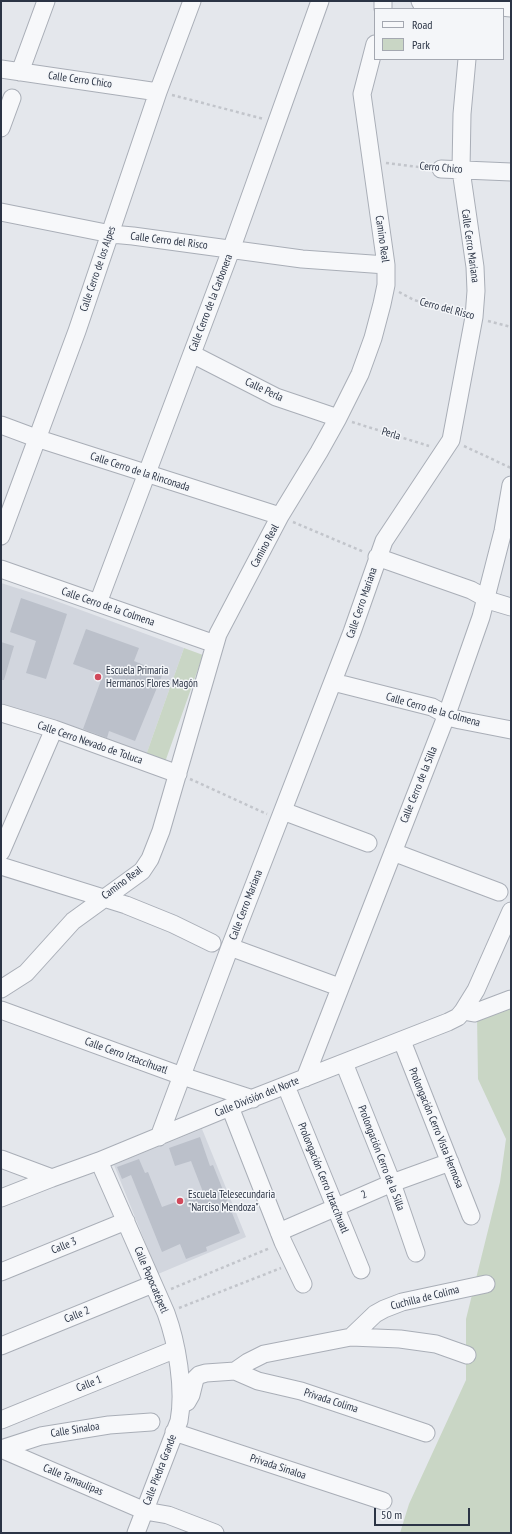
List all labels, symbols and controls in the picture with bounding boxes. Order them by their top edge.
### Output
legend [374,8,504,60]
text: Road [412,17,432,32]
text: Park [412,37,430,52]
street label: Calle Cerro Chico [47,69,113,91]
street label: Cerro Chico [419,160,463,176]
street label: Calle Cerro Mariana [458,208,482,284]
street label: Camino Real [372,215,392,263]
street label: Calle Cerro de los Alpes [77,225,119,313]
street label: Calle Cerro del Risco [130,230,208,252]
street label: Calle Cerro de la Carbonera [186,252,236,354]
street label: Cerro del Risco [418,295,476,323]
street label: Calle Perla [243,375,285,405]
street label: Perla [380,425,402,443]
street label: Calle Cerro de la Rinconada [89,450,191,494]
street label: Camino Real [248,522,282,570]
street label: Calle Cerro Mariana [344,566,380,640]
street label: Calle Cerro de la Colmena [60,585,156,629]
place label: Escuela Primaria Hermanos Flores Magón [106,664,198,690]
marker: Escuela Primaria Hermanos Flores Magón [93,672,103,682]
street label: Calle Cerro de la Colmena [384,690,482,730]
street label: Calle Cerro Nevado de Toluca [36,719,144,767]
street label: Calle Cerro de la Silla [398,745,440,825]
street label: Camino Real [99,864,145,902]
street label: Calle Cerro Mariana [227,868,265,942]
street label: Calle Cerro Iztaccíhuatl [83,1035,169,1077]
street label: Prolongación Cerro Vista Hermosa [406,1066,466,1190]
street label: Calle División del Norte [213,1074,301,1120]
street label: Prolongación Cerro de la Silla [355,1103,407,1213]
street label: Prolongación Cerro Iztaccíhuatl [295,1121,351,1235]
place label: Escuela Telesecundaria "Narciso Mendoza" [188,1188,275,1214]
street label: 2 [359,1188,369,1202]
marker: Escuela Telesecundaria "Narciso Mendoza" [175,1196,185,1206]
street label: Calle 3 [49,1235,79,1257]
street label: Calle Popocatépetl [131,1245,171,1315]
street label: Cuchilla de Colima [389,1283,461,1313]
street label: Calle 2 [62,1304,92,1326]
street label: Calle 1 [74,1373,104,1395]
street label: Privada Colima [302,1386,360,1416]
street label: Calle Sinaloa [50,1420,100,1440]
street label: Calle Piedra Grande [140,1433,180,1507]
street label: Privada Sinaloa [248,1452,308,1482]
street label: Calle Tamaulipas [41,1461,105,1499]
scale bar [376,1500,472,1526]
text: 50 m [381,1507,402,1522]

